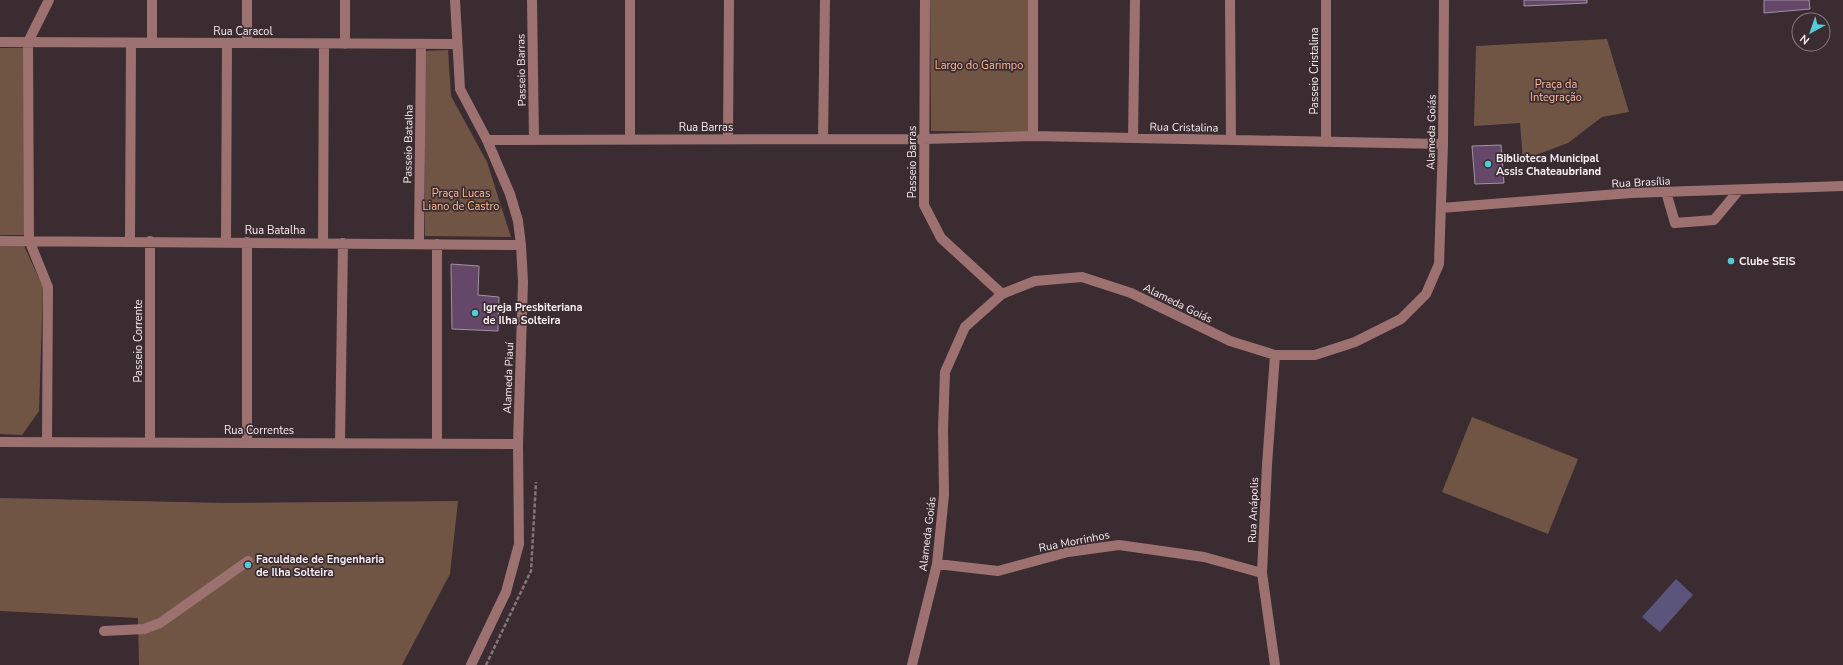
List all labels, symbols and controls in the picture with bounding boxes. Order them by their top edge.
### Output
north arrow [1791,12,1831,52]
street label: Rua Caracol [213,24,273,39]
street label: Passeio Cristalina [1307,27,1322,115]
text: N [1797,31,1813,48]
street label: Passeio Barras [513,34,530,106]
park label: Largo do Garimpo [935,58,1023,73]
park label: Praça da Integração [1530,77,1582,105]
street label: Alameda Goiás [1423,94,1440,170]
street label: Passeio Batalha [400,104,417,184]
street label: Rua Cristalina [1149,119,1219,136]
street label: Rua Barras [679,120,733,135]
street label: Passeio Barras [905,126,920,198]
place label: Biblioteca Municipal Assis Chateaubriand [1496,151,1601,179]
marker: Biblioteca Municipal Assis Chateaubriand [1483,159,1493,169]
street label: Rua Brasília [1611,173,1671,192]
park label: Praça Lucas Liano de Castro [423,186,499,214]
street label: Rua Batalha [245,223,305,238]
place label: Clube SEIS [1739,254,1795,269]
marker: Clube SEIS [1726,256,1736,266]
street label: Alameda Goiás [1141,280,1215,327]
street label: Passeio Corrente [131,299,146,383]
place label: Igreja Presbiteriana de Ilha Solteira [483,300,583,328]
marker: Igreja Presbiteriana de Ilha Solteira [470,308,480,318]
street label: Alameda Piauí [500,341,517,414]
street label: Rua Correntes [224,423,294,438]
street label: Rua Anápolis [1245,477,1262,543]
street label: Alameda Goiás [915,496,940,572]
street label: Rua Morrinhos [1037,527,1111,556]
place label: Faculdade de Engenharia de Ilha Solteira [256,552,384,580]
marker: Faculdade de Engenharia de Ilha Solteira [243,560,253,570]

